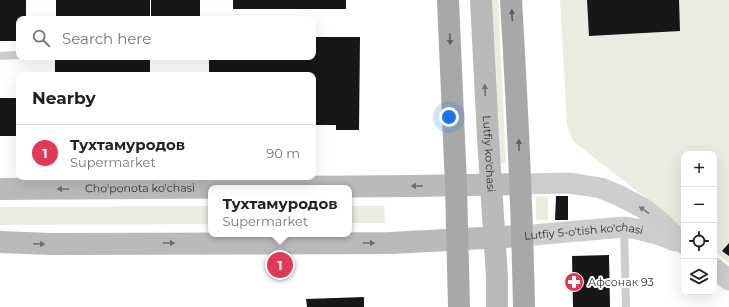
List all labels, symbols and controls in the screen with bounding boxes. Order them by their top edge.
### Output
one-way arrow [509,8,515,21]
search box [16,16,316,60]
icon: search [30,27,52,49]
text: Search here [62,29,151,48]
one-way arrow [446,33,453,45]
one-way arrow [482,84,489,96]
text: Nearby [32,88,96,108]
your location [439,107,459,127]
street label: Lutfiy ko'chasi [480,115,499,193]
text: Тухтамуродов [70,135,185,154]
one-way arrow [516,138,522,151]
text: 1 [42,145,48,161]
text: 90 m [266,145,300,161]
map controls [681,151,717,295]
button: + [681,151,717,187]
text: Supermarket [70,154,156,170]
street label: Cho'ponota ko'chasi [85,181,195,195]
one-way arrow [410,183,423,189]
popup [208,185,352,237]
one-way arrow [56,186,69,192]
button: − [681,187,717,223]
text: Тухтамуродов [222,194,338,213]
one-way arrow [638,206,649,214]
text: Supermarket [222,213,308,229]
street label: Lutfiy 5-o'tish ko'chasi [523,220,645,243]
button: locate [681,223,717,259]
one-way arrow [33,240,45,247]
one-way arrow [163,240,175,247]
one-way arrow [363,240,376,246]
pin: 1 [267,250,293,280]
button: layers [681,259,717,295]
pharmacy icon: Афсонак 93 [563,271,585,293]
place label: Афсонак 93 [588,275,654,289]

